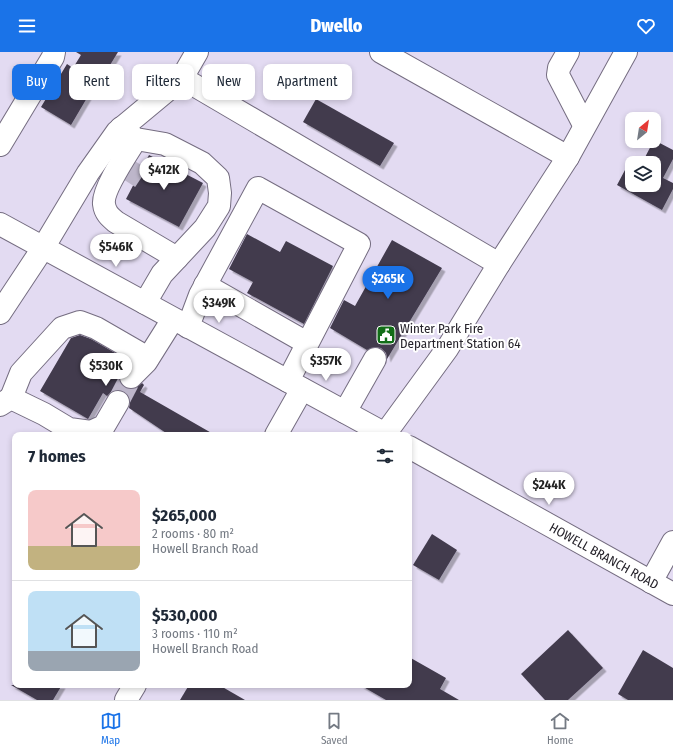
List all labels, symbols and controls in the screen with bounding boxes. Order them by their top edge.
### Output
icon: menu [16,15,38,37]
text: Dwello [310,15,363,37]
icon: heart [635,15,657,37]
chip: Buy [12,64,61,100]
chip: Rent [69,64,124,100]
chip: Filters [132,64,194,100]
chip: New [202,64,255,100]
chip: Apartment [263,64,352,100]
north arrow [625,112,661,148]
map controls [625,112,661,192]
button: layers [625,156,661,192]
pin: $412K [136,157,192,191]
text: $412K [148,162,180,177]
pin: $546K [88,234,144,268]
text: $546K [99,239,133,254]
pin: $265K [360,266,416,300]
text: $265K [371,271,405,286]
pin: $349K [191,290,247,324]
text: $349K [202,295,236,310]
place label: Winter Park Fire Department Station 64 [400,321,521,351]
public building icon: Winter Park Fire Department Station 64 [375,324,397,346]
pin: $357K [298,348,354,382]
pin: $530K [78,353,134,387]
text: $357K [310,353,342,368]
text: $530K [89,358,123,373]
icon: filters [374,445,396,467]
text: 7 homes [28,446,86,467]
pin: $244K [521,472,577,506]
text: $244K [532,477,566,492]
text: $265,000 [152,505,217,526]
icon: home [60,506,108,554]
street label: HOWELL BRANCH ROAD [547,520,661,592]
text: 2 rooms · 80 m² [152,526,234,541]
text: Howell Branch Road [152,541,258,556]
text: $530,000 [152,605,217,626]
icon: home [60,607,108,655]
text: 3 rooms · 110 m² [152,626,238,641]
text: Howell Branch Road [152,641,258,656]
tab: Map [100,710,122,747]
tab: Saved [321,710,348,747]
tab: Home [547,710,573,747]

